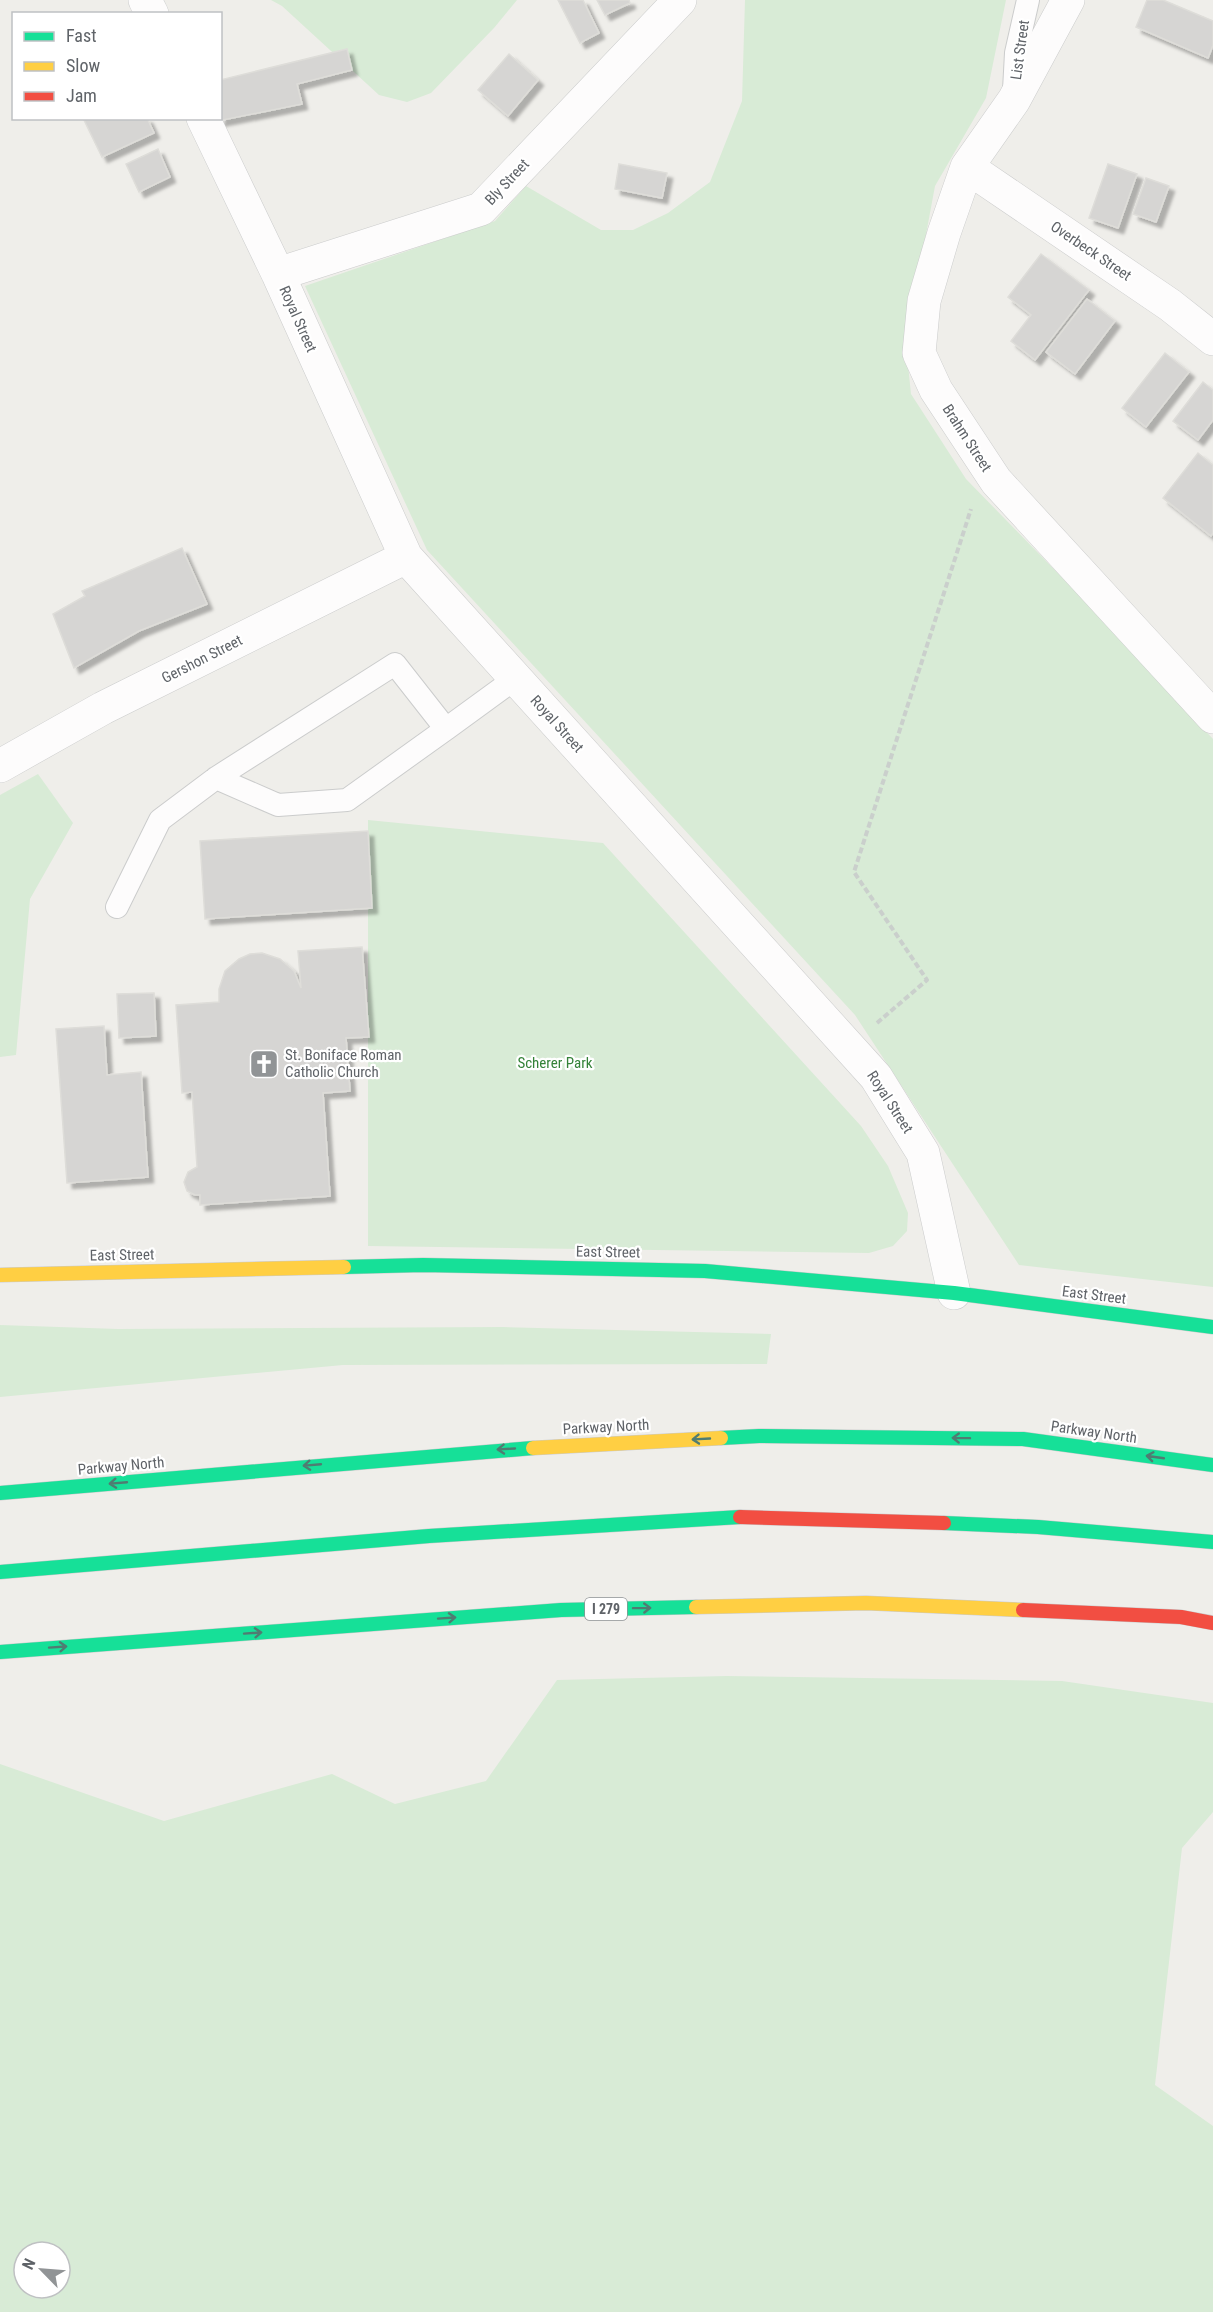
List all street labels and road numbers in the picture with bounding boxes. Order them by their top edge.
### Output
street label: List Street [1007,19,1033,81]
street label: Bly Street [481,155,533,209]
street label: Overbeck Street [1047,217,1135,285]
street label: Royal Street [275,283,321,355]
street label: Brahm Street [939,401,995,475]
street label: Gershon Street [159,631,245,687]
street label: Royal Street [527,692,587,756]
street label: Royal Street [863,1067,917,1137]
street label: East Street [576,1242,640,1262]
street label: East Street [90,1245,154,1265]
street label: East Street [1061,1282,1127,1308]
street label: Parkway North [562,1416,650,1438]
street label: Parkway North [1050,1417,1138,1447]
street label: Parkway North [77,1453,165,1479]
road number: I 279 [585,1598,627,1620]

